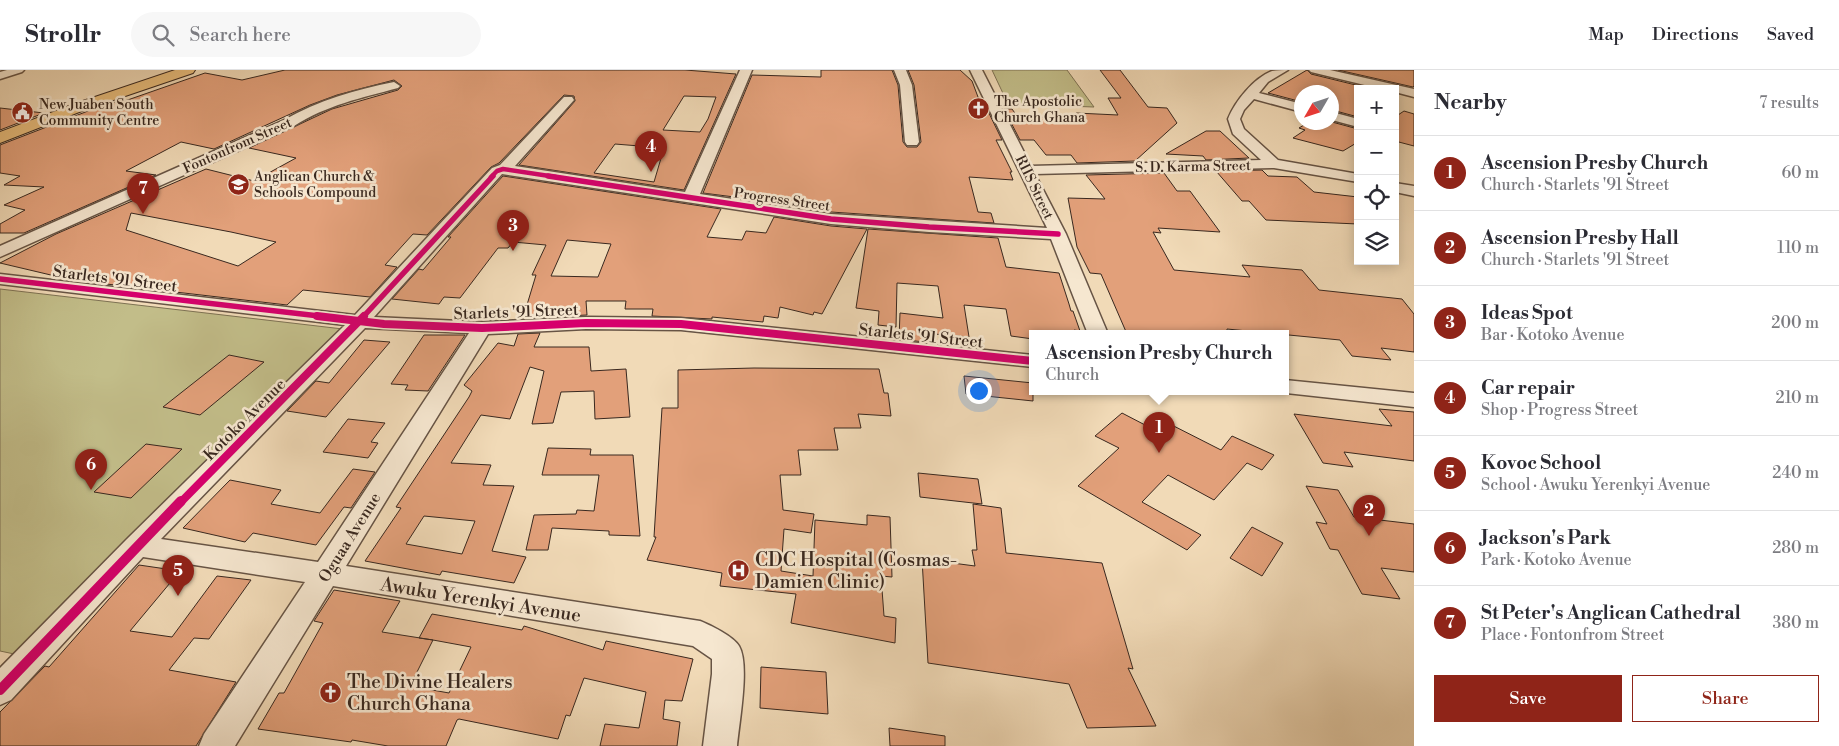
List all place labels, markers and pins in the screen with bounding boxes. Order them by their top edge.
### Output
place label: The Apostolic Church Ghana [994,93,1086,127]
place label: New Juaben South Community Centre [39,96,159,130]
church icon: The Apostolic Church Ghana [966,97,990,121]
public building icon: New Juaben South Community Centre [11,100,35,124]
pin: 4 [635,131,667,172]
place label: Anglican Church & Schools Compound [253,168,376,202]
school or university icon: Anglican Church & Schools Compound [226,172,250,196]
pin: 7 [127,173,159,214]
pin: 3 [497,210,529,251]
pin: 1 [1143,412,1175,453]
pin: 6 [75,449,107,490]
pin: 2 [1353,495,1385,536]
place label: CDC Hospital (Cosmas- Damien Clinic) [755,548,957,594]
pin: 5 [162,555,194,596]
hospital icon: CDC Hospital (Cosmas- Damien Clinic) [727,558,751,582]
place label: The Divine Healers Church Ghana [347,670,513,716]
church icon: The Divine Healers Church Ghana [319,680,343,704]

